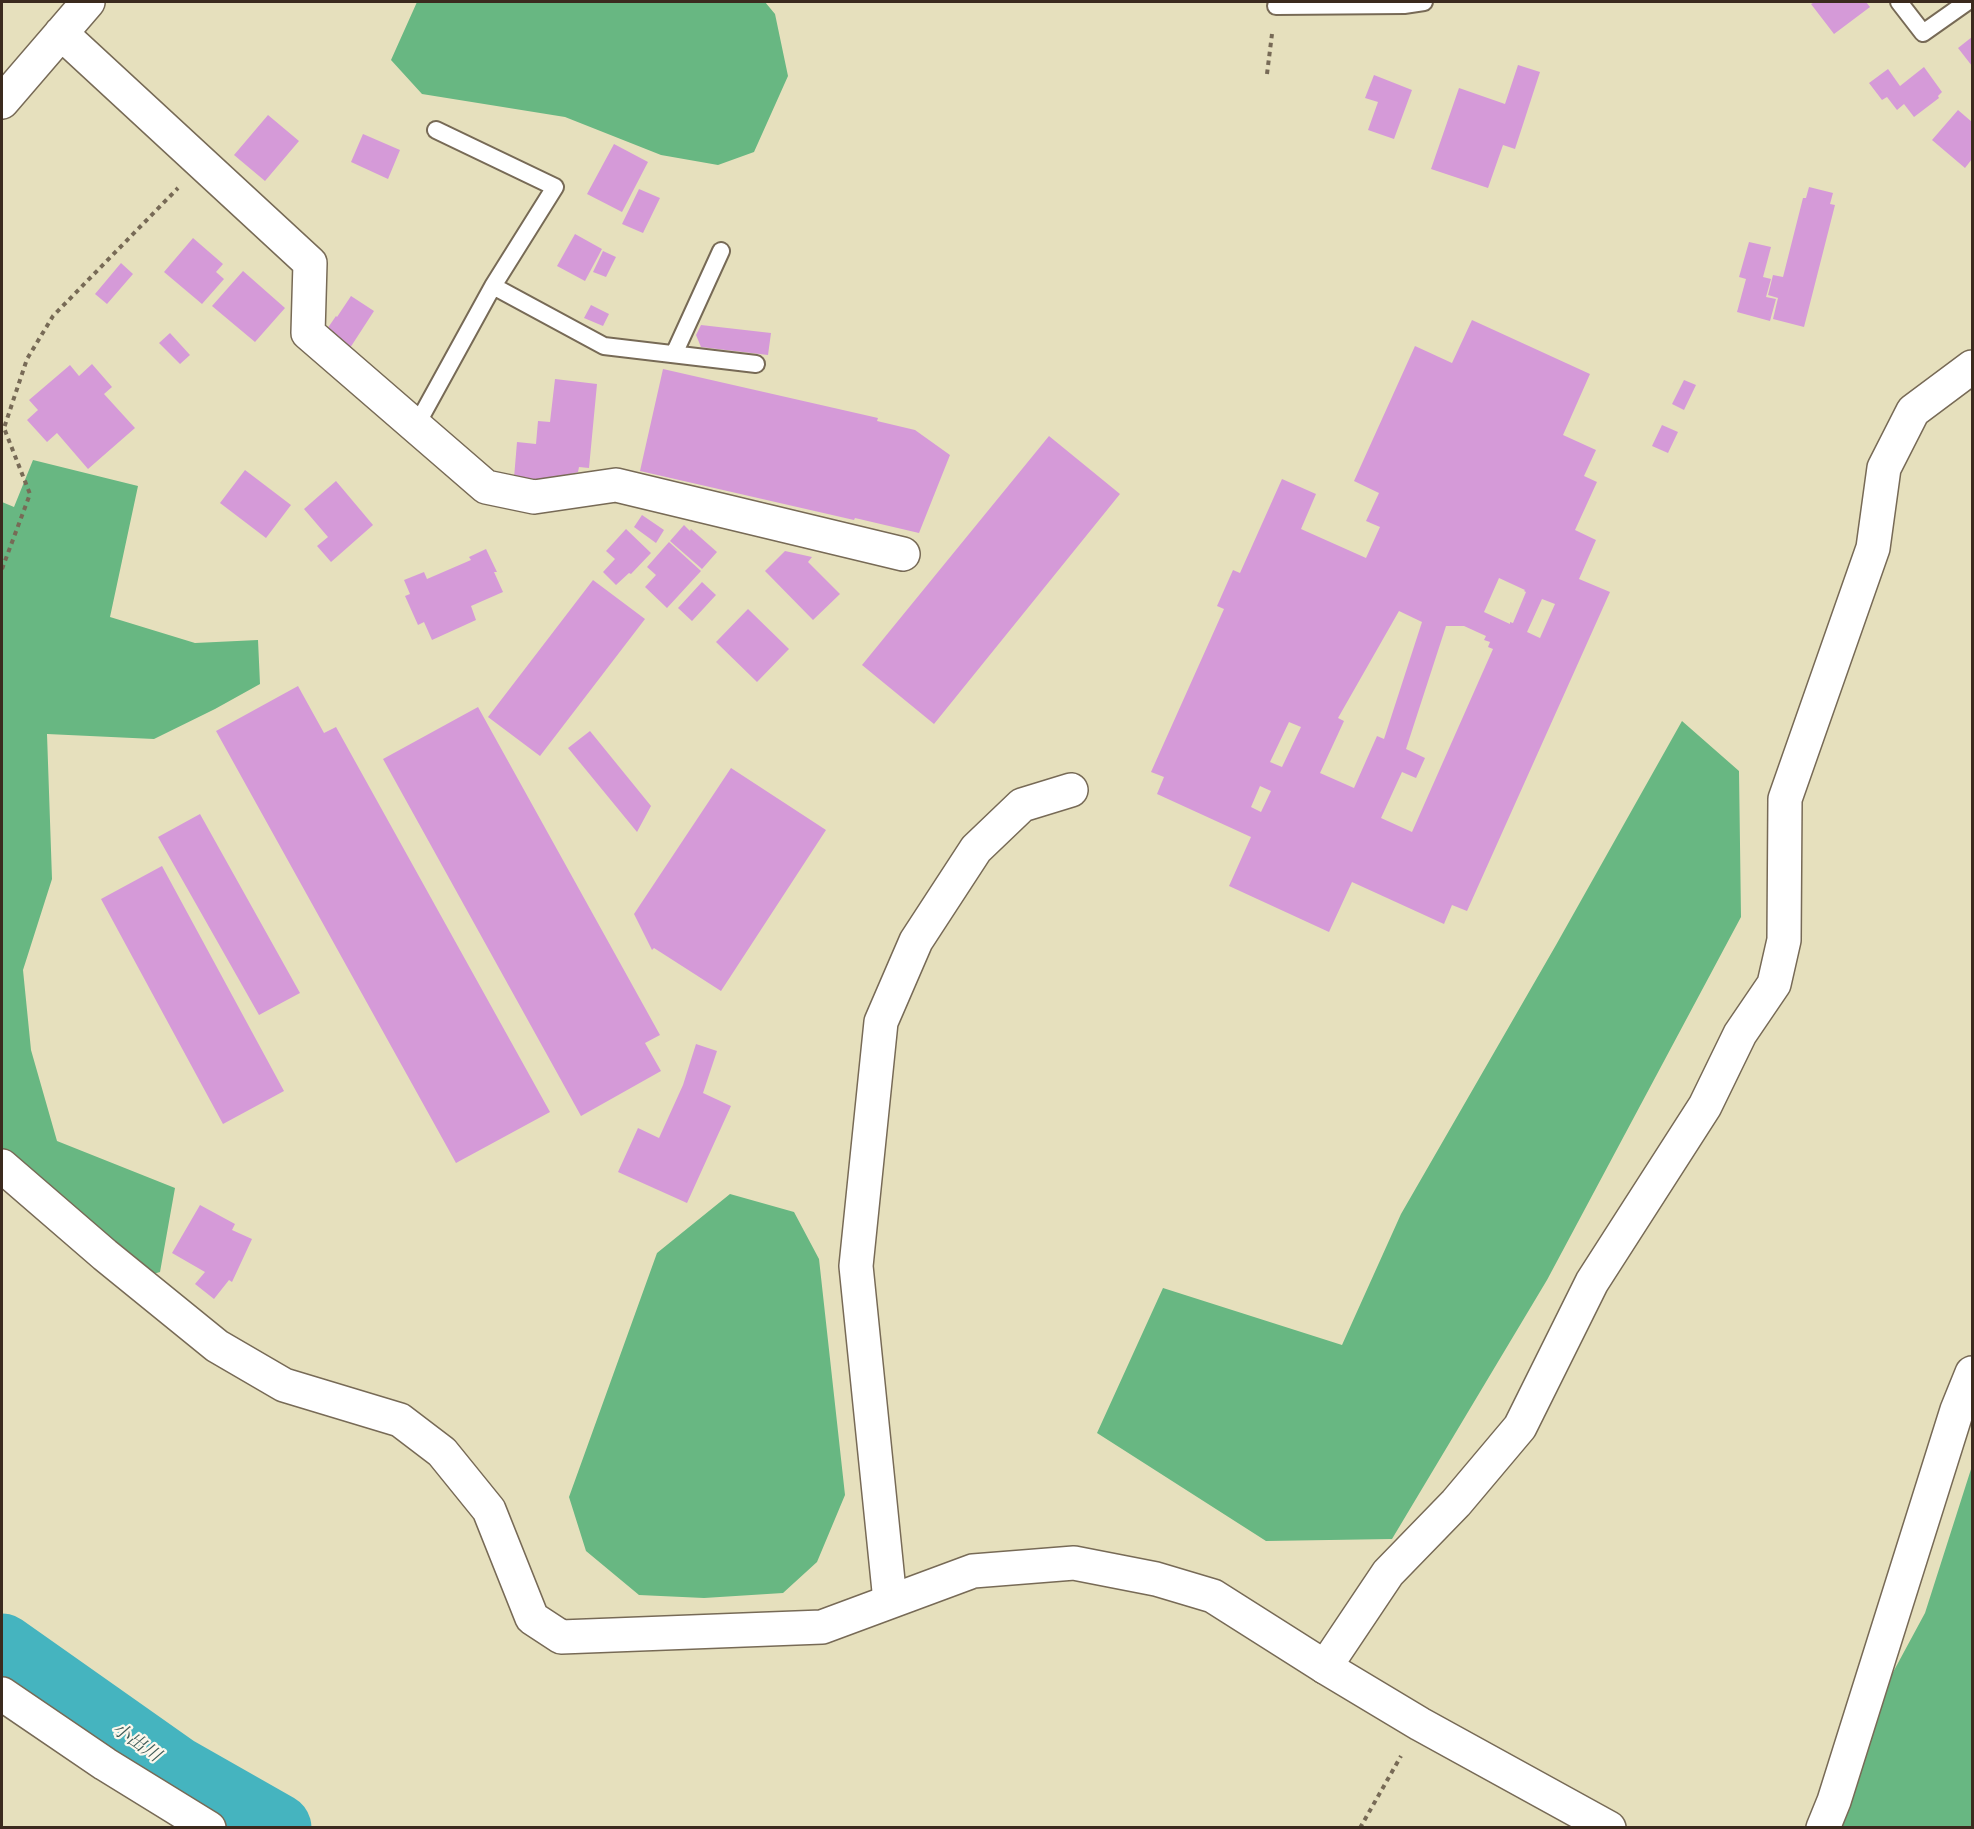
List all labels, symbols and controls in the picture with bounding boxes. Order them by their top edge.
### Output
water label: 小出川 [108,1719,164,1767]

